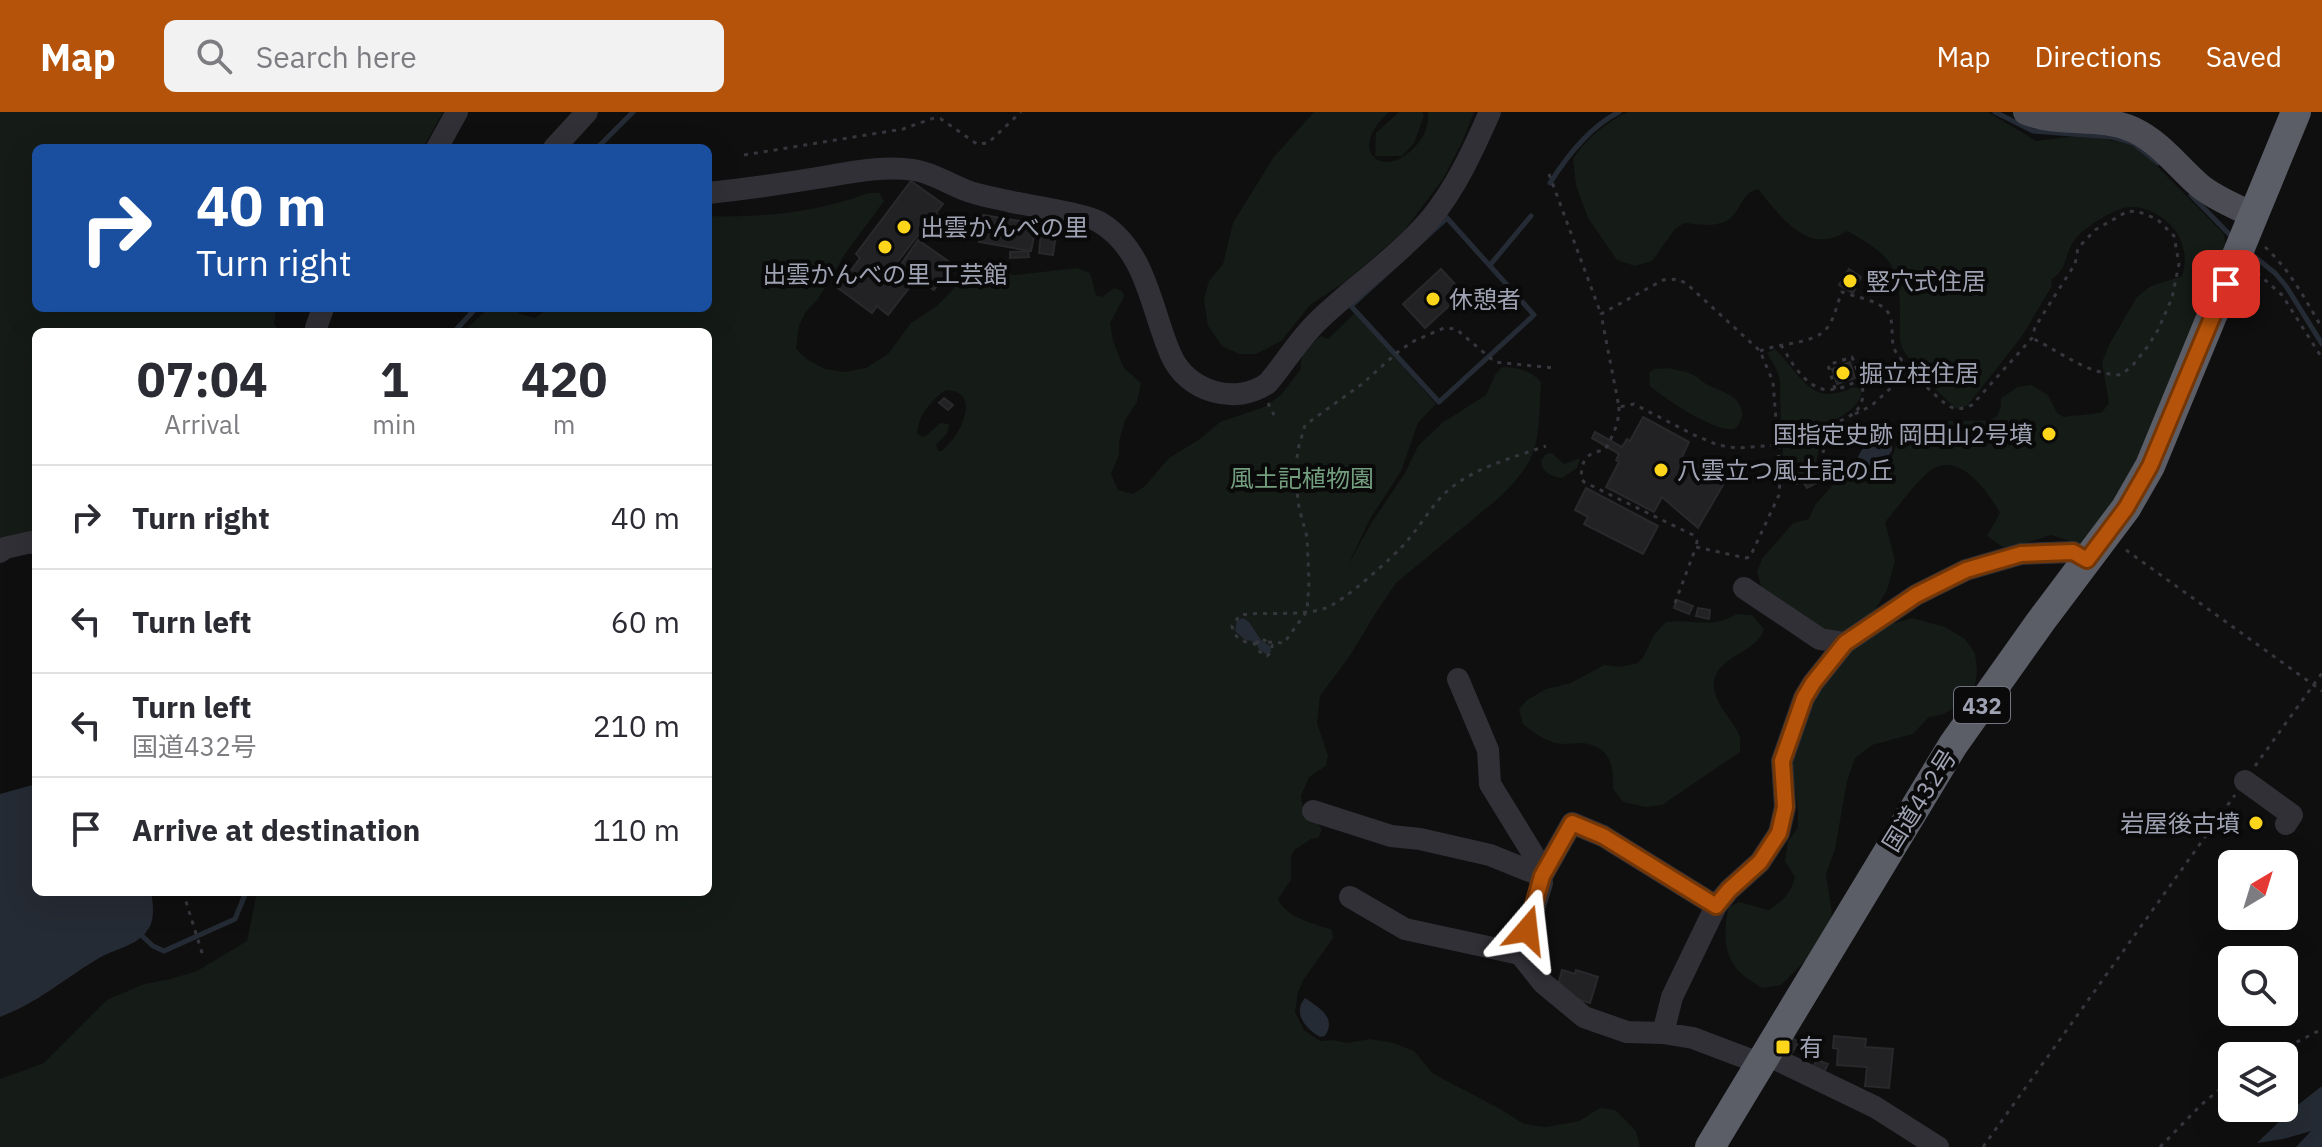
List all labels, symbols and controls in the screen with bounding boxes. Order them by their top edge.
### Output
search box [164,20,724,92]
text: Map [40,32,116,81]
icon: search [192,34,236,78]
text: Search here [256,37,417,76]
text: Map [1936,38,1990,75]
text: Directions [2034,38,2162,75]
text: Saved [2206,38,2282,75]
text: 40 m [196,169,326,241]
icon: right [64,176,168,280]
place label: 出雲かんべの里 [920,211,1088,243]
marker: 出雲かんべの里 [895,218,913,236]
marker: 出雲かんべの里 工芸館 [876,238,894,256]
text: Turn right [196,239,352,286]
pin [2192,250,2260,318]
place label: 出雲かんべの里 工芸館 [762,258,1008,290]
icon: arrive [2204,262,2248,306]
place label: 竪穴式住居 [1866,265,1986,297]
marker: 竪穴式住居 [1841,272,1859,290]
place label: 休憩者 [1449,283,1521,315]
marker: 休憩者 [1424,290,1442,308]
text: 07:04 [137,348,268,410]
text: 1 [380,348,409,410]
text: 420 [521,348,607,410]
place label: 掘立柱住居 [1859,357,1979,389]
marker: 掘立柱住居 [1834,364,1852,382]
text: Arrival [164,407,240,441]
text: min [372,407,416,441]
text: m [553,407,575,441]
place label: 国指定史跡 岡田山2号墳 [1773,418,2033,450]
marker: 国指定史跡 岡田山2号墳 [2040,425,2058,443]
place label: 八雲立つ風土記の丘 [1677,454,1893,486]
marker: 八雲立つ風土記の丘 [1652,461,1670,479]
park label: 風土記植物園 [1230,462,1374,494]
icon: right [64,495,108,539]
text: Turn right [132,498,270,537]
text: 40 m [611,498,680,537]
icon: left [64,599,108,643]
text: Turn left [132,602,251,641]
text: 60 m [611,602,680,641]
text: Turn left [132,687,251,726]
road number: 432 [1954,687,2010,723]
icon: left [64,703,108,747]
text: 210 m [593,706,680,745]
text: 国道432号 [132,729,257,763]
street label: 国道432号 [1875,743,1963,857]
icon: arrive [64,807,108,851]
place label: 岩屋後古墳 [2120,807,2240,839]
text: Arrive at destination [132,810,420,849]
text: 110 m [593,810,680,849]
marker: 岩屋後古墳 [2247,814,2265,832]
north arrow [2218,850,2298,930]
map controls [2218,850,2298,1122]
position arrow [1485,888,1569,972]
button: search [2218,946,2298,1026]
place label: 有 [1799,1031,1823,1063]
marker: 有 [1774,1038,1792,1056]
button: layers [2218,1042,2298,1122]

